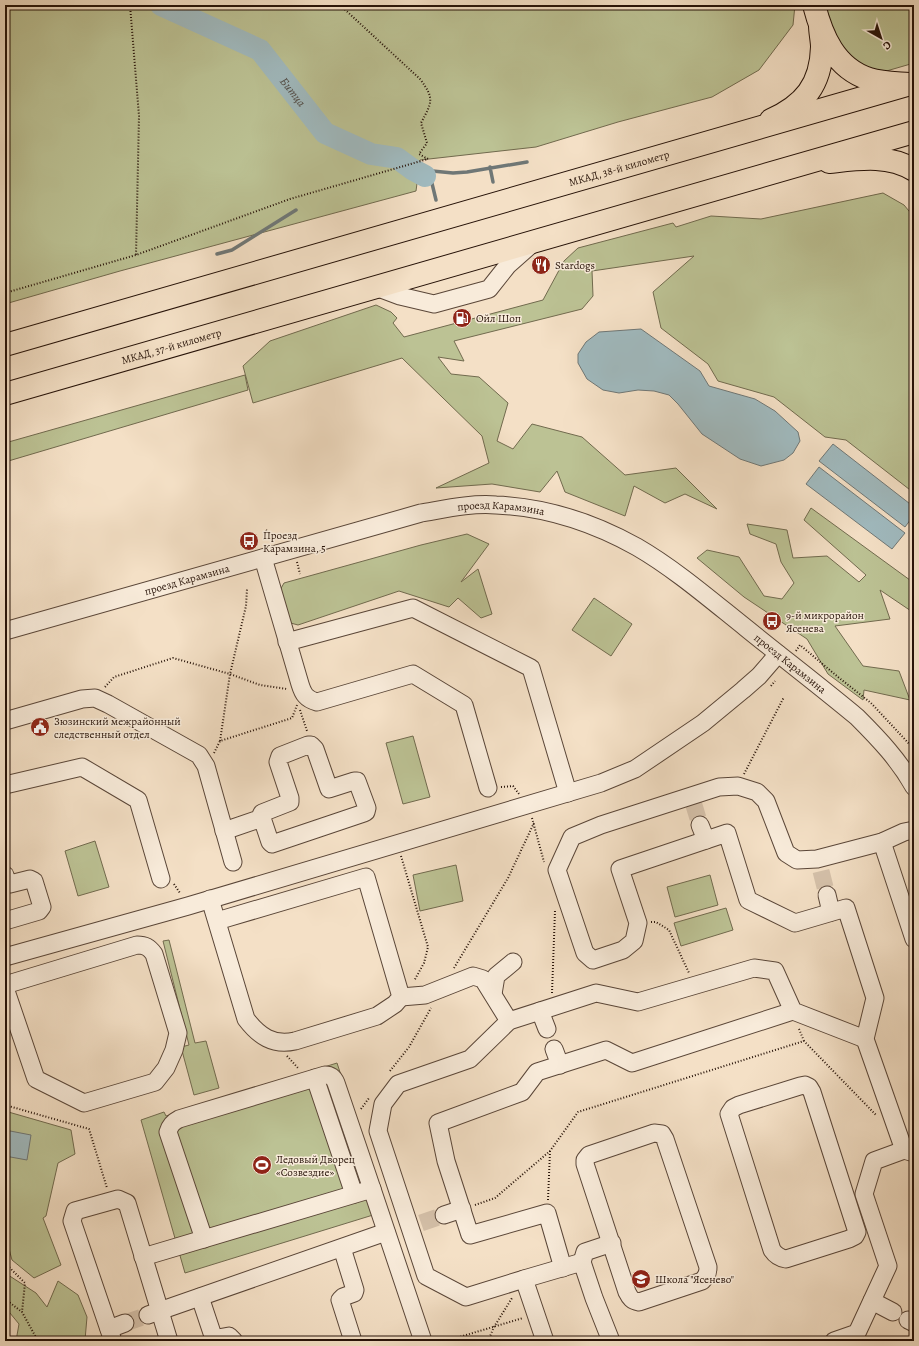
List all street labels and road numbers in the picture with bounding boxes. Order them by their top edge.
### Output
street label: МКАД, 38-й километр [567,146,671,190]
street label: МКАД, 37-й километр [119,325,223,368]
street label: проезд Карамзина [456,497,547,519]
street label: проезд Карамзина [142,560,232,599]
street label: проезд Карамзина [751,630,830,697]

